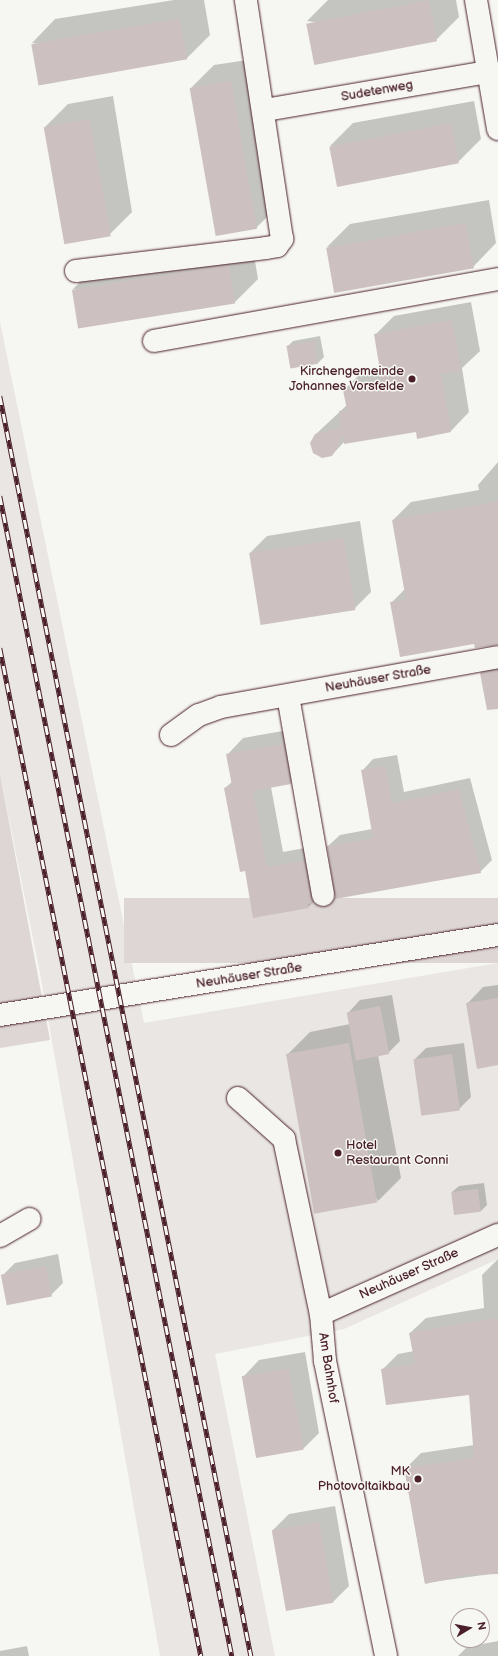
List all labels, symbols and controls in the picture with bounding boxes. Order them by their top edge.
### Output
street label: Sudetenweg [340,77,414,105]
place label: Kirchengemeinde Johannes Vorsfelde [288,364,404,395]
marker: Kirchengemeinde Johannes Vorsfelde [407,374,417,384]
street label: Neuhäuser Straße [324,662,432,696]
street label: Neuhäuser Straße [195,960,303,992]
place label: Hotel Restaurant Conni [346,1138,449,1169]
marker: Hotel Restaurant Conni [333,1148,343,1158]
street label: Neuhäuser Straße [357,1245,461,1303]
street label: Am Bahnhof [315,1331,341,1405]
place label: MK Photovoltaikbau [318,1464,410,1495]
marker: MK Photovoltaikbau [413,1474,423,1484]
north arrow [450,1608,490,1648]
text: N [474,1621,488,1631]

